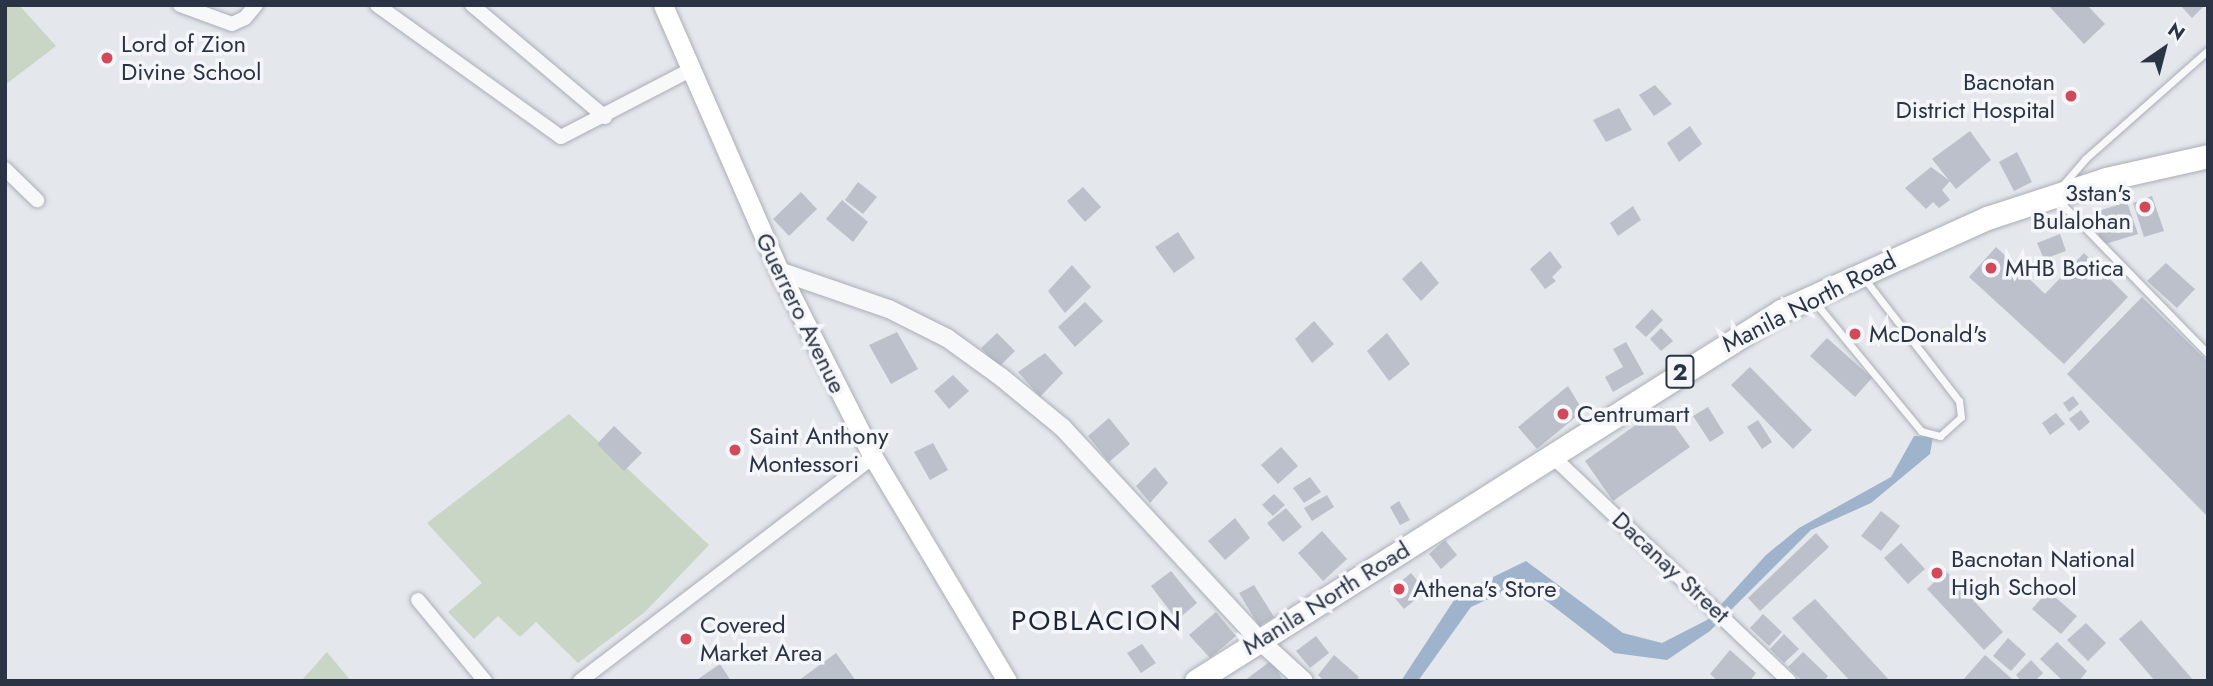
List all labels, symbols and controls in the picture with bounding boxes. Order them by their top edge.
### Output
north arrow [2129,14,2199,84]
text: N [2162,16,2190,47]
place label: Lord of Zion Divine School [121,30,261,86]
marker: Lord of Zion Divine School [99,50,115,66]
place label: Bacnotan District Hospital [1895,68,2055,124]
marker: Bacnotan District Hospital [2061,86,2081,106]
place label: 3stan's Bulalohan [2033,179,2131,235]
marker: 3stan's Bulalohan [2137,199,2153,215]
street label: Guerrero Avenue [750,228,852,398]
street label: Manila North Road [1717,246,1901,358]
place label: MHB Botica [2005,254,2124,282]
marker: MHB Botica [1983,260,1999,276]
place label: McDonald's [1869,320,1987,348]
marker: McDonald's [1847,326,1863,342]
road number: 2 [1664,352,1696,392]
place label: Centrumart [1577,400,1689,428]
marker: Centrumart [1555,406,1571,422]
place label: Saint Anthony Montessori [749,422,888,478]
marker: Saint Anthony Montessori [727,442,743,458]
street label: Dacanay Street [1606,505,1736,629]
street label: Manila North Road [1237,535,1415,661]
place label: Bacnotan National High School [1951,545,2135,601]
marker: Bacnotan National High School [1929,565,1945,581]
place label: Athena's Store [1413,575,1557,603]
marker: Athena's Store [1391,581,1407,597]
district label: POBLACION [1012,604,1182,638]
place label: Covered Market Area [700,611,822,667]
marker: Covered Market Area [678,631,694,647]

